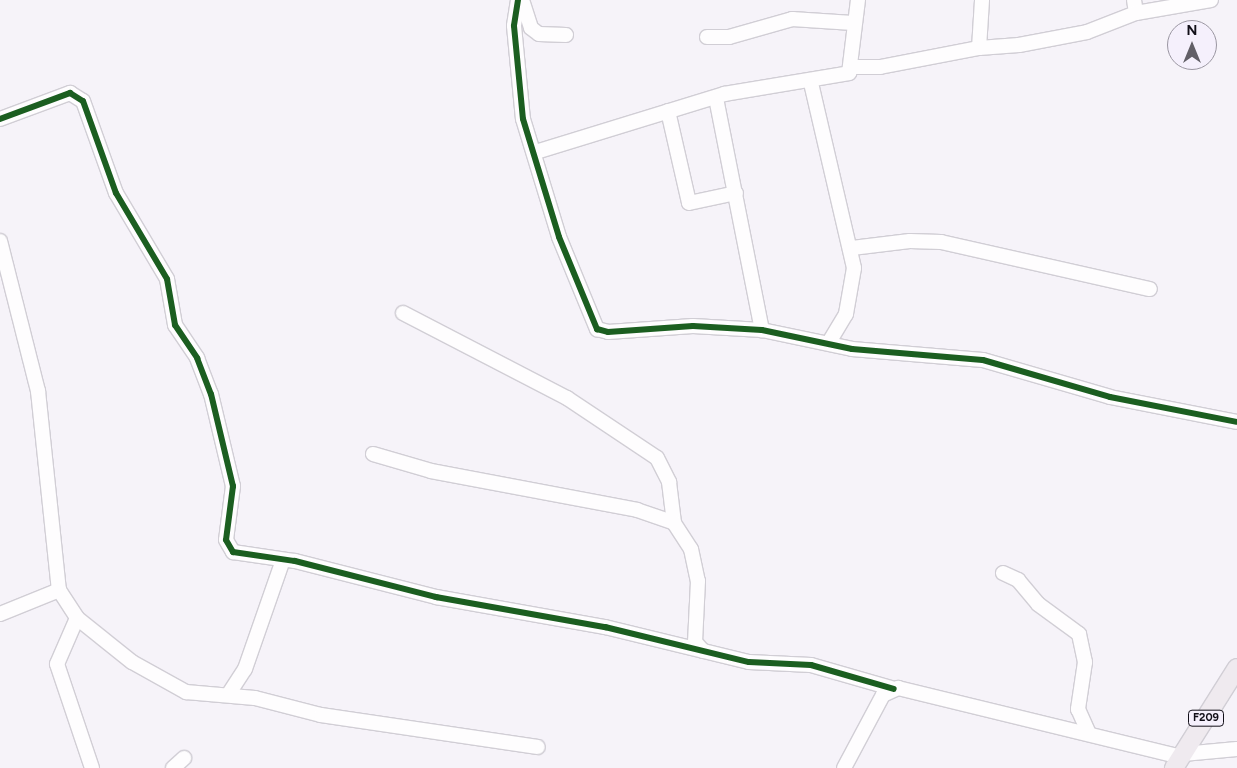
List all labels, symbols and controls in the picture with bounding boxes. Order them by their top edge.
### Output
north arrow [1167,20,1217,70]
text: N [1187,22,1197,39]
road number: F209 [1187,710,1225,726]

